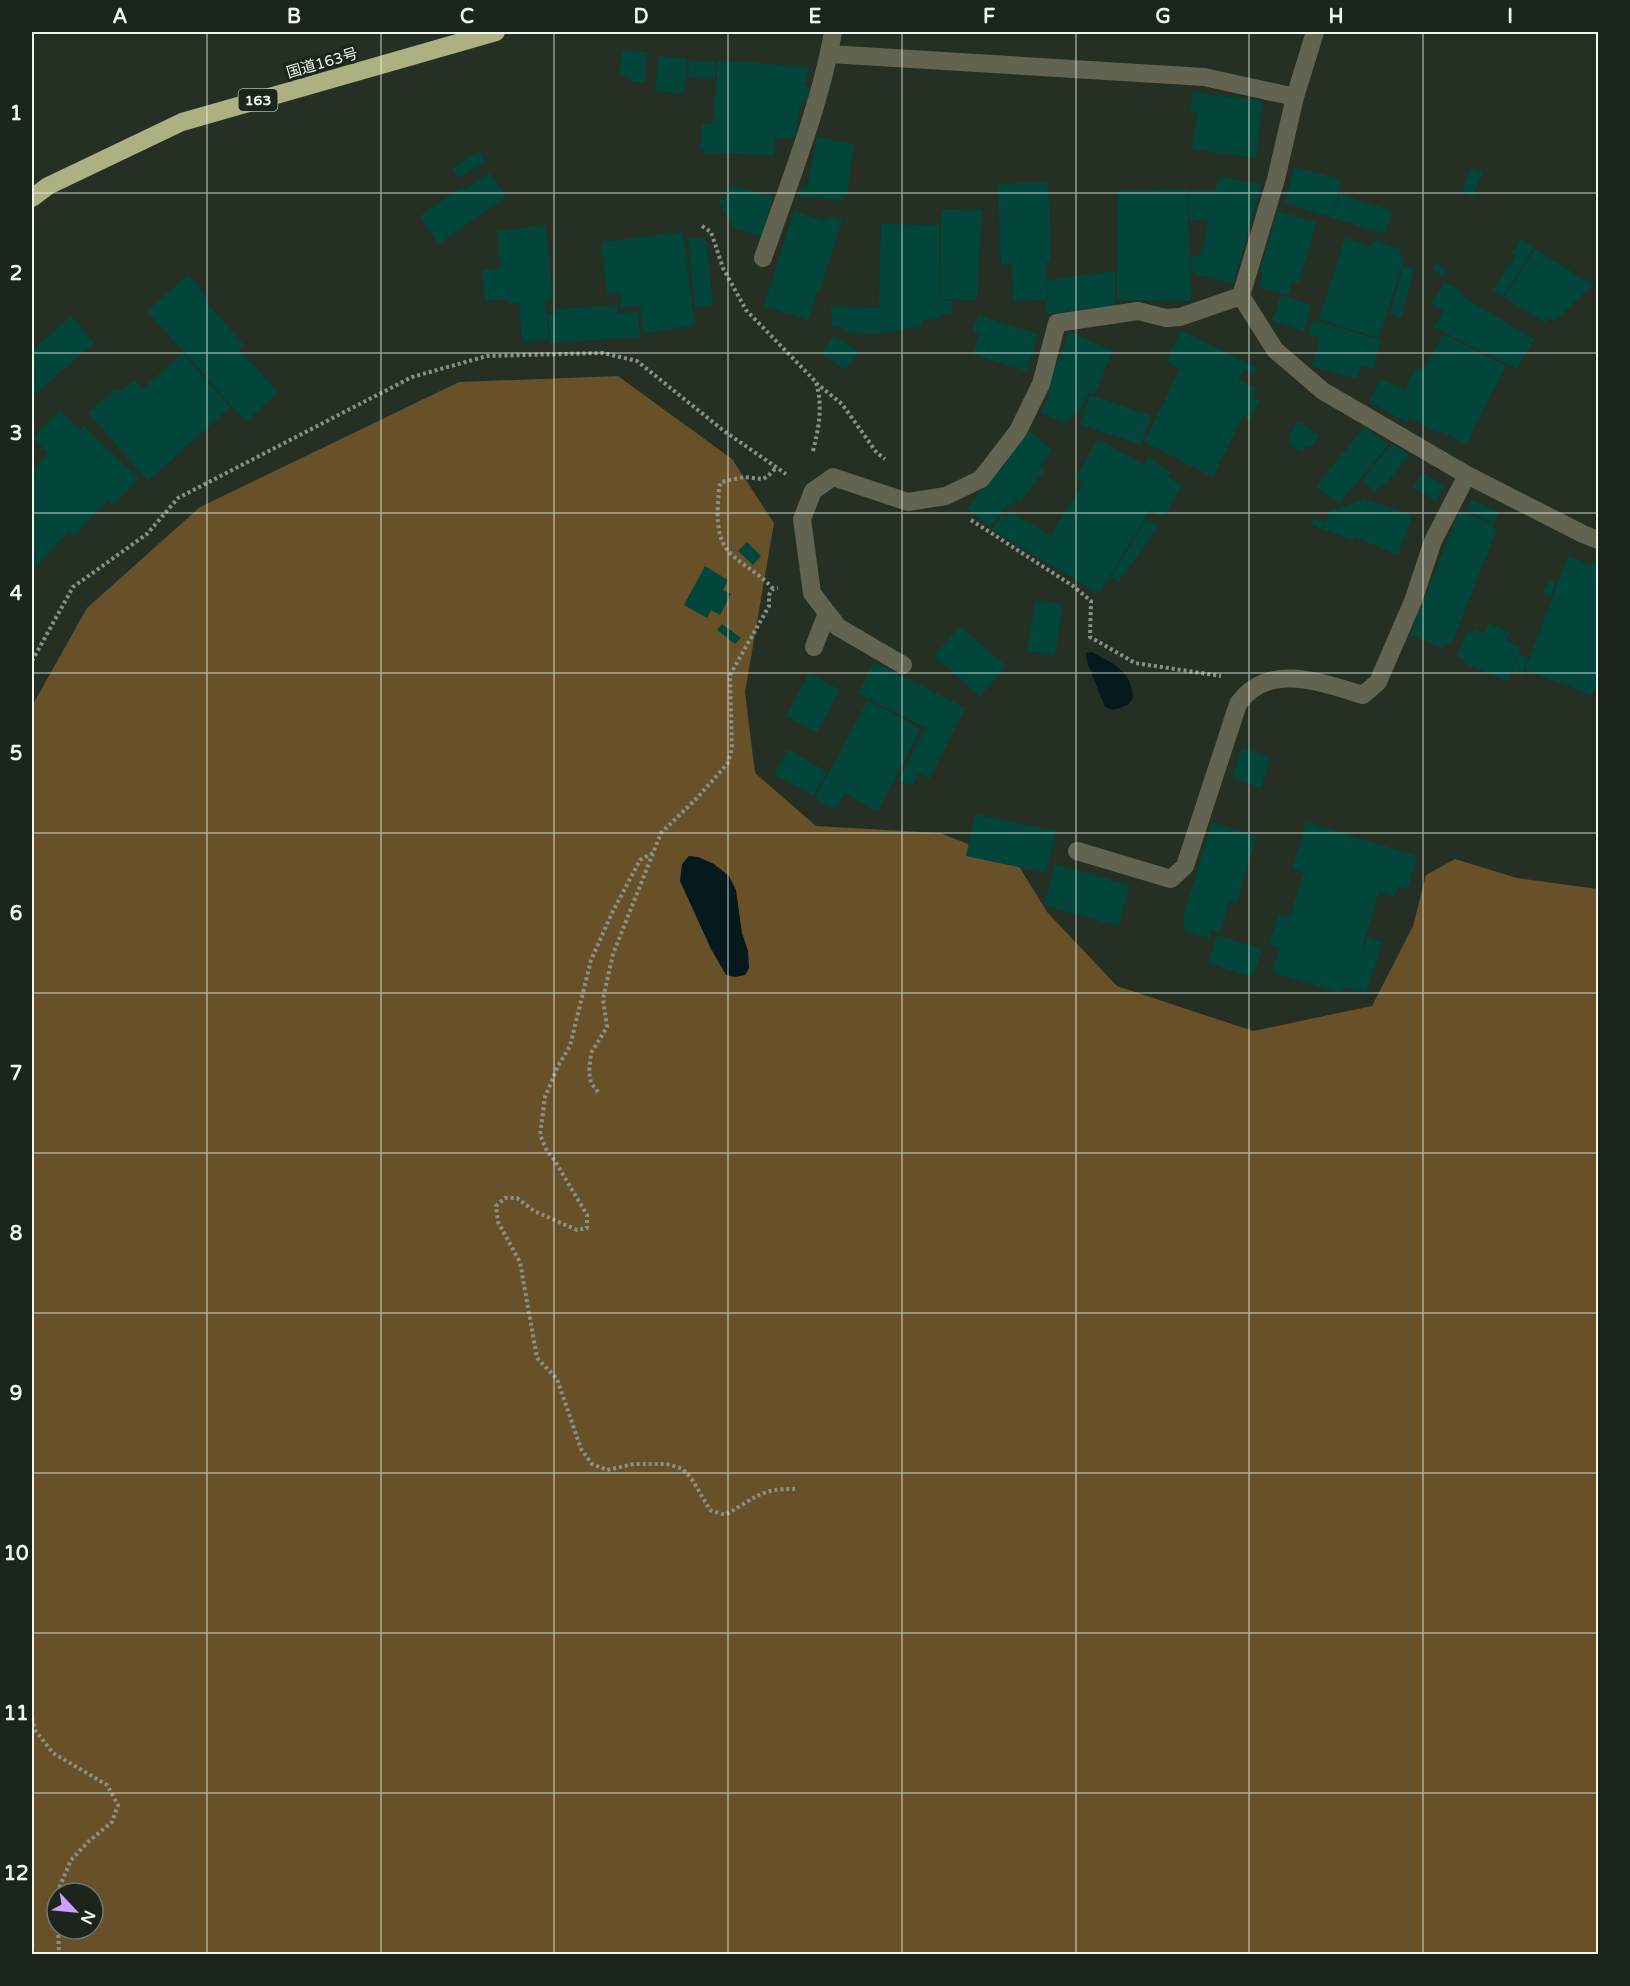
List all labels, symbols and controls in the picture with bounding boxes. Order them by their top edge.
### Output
text: A [113,5,128,29]
text: B [287,5,301,29]
text: C [460,5,474,29]
text: D [633,5,649,29]
text: E [809,5,822,29]
text: F [983,5,995,29]
text: G [1155,5,1171,29]
text: H [1328,5,1344,29]
text: I [1507,5,1513,29]
street label: 国道163号 [284,44,360,82]
road number: 163 [238,89,278,111]
text: 1 [10,102,22,126]
text: 2 [10,262,22,286]
text: 3 [10,422,22,446]
text: 4 [10,582,23,606]
text: 5 [10,742,22,766]
text: 6 [10,902,22,926]
text: 7 [10,1062,22,1086]
text: 8 [10,1222,22,1246]
text: 9 [10,1382,22,1406]
text: 10 [3,1542,29,1566]
text: 11 [3,1702,29,1726]
text: 12 [3,1862,29,1886]
north arrow [45,1881,105,1941]
text: N [76,1907,99,1927]

